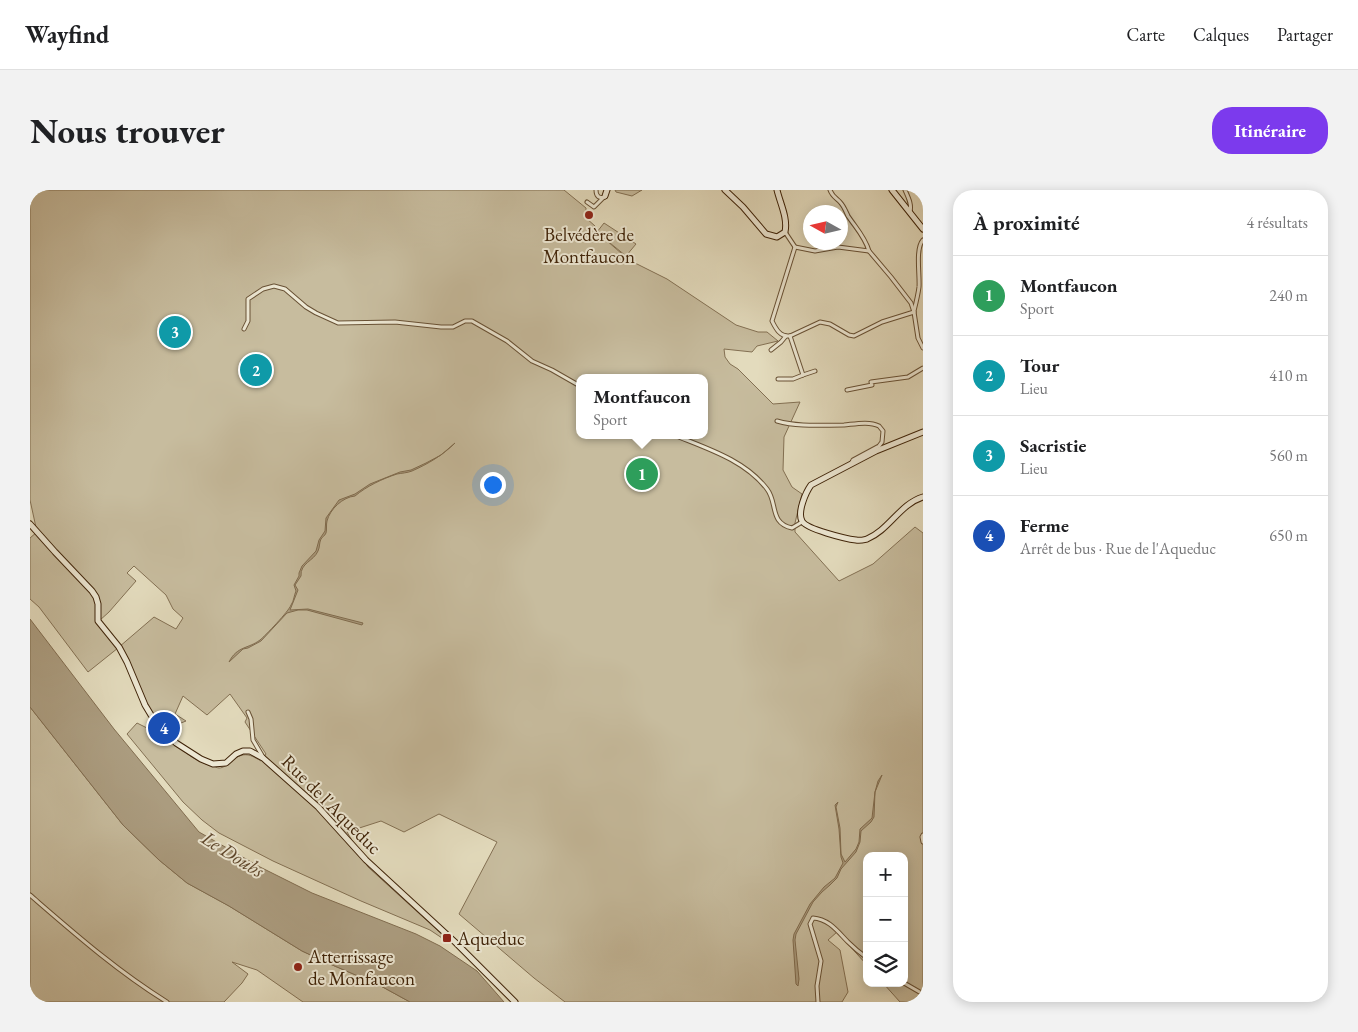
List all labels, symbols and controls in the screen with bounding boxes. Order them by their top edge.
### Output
text: Wayfind [25,19,109,50]
text: Carte [1126,23,1165,46]
text: Calques [1193,23,1249,46]
text: Partager [1277,23,1333,46]
button: Itinéraire [1212,107,1328,154]
text: Nous trouver [30,108,225,153]
north arrow [803,205,848,250]
marker: Belvédère de Montfaucon [583,209,595,221]
text: À proximité [973,209,1080,236]
text: 4 résultats [1246,212,1308,233]
place label: Belvédère de Montfaucon [543,222,635,269]
text: Montfaucon [1020,273,1118,298]
text: 1 [985,285,993,306]
text: 240 m [1269,285,1308,306]
text: Sport [1020,298,1054,319]
pin: 3 [159,313,191,351]
pin: 2 [240,351,272,389]
text: Tour [1020,353,1059,378]
text: 2 [985,365,993,386]
text: 410 m [1269,365,1308,386]
popup [576,374,708,439]
text: Lieu [1020,378,1048,399]
text: Montfaucon [593,384,691,409]
text: Sport [593,409,627,430]
text: Sacristie [1020,433,1086,458]
text: 3 [985,445,993,466]
text: 560 m [1269,445,1308,466]
pin: 1 [626,455,658,493]
text: Lieu [1020,458,1048,479]
your location [480,472,506,498]
text: Ferme [1020,513,1069,538]
text: 4 [985,525,993,546]
text: 650 m [1269,525,1308,546]
text: Arrêt de bus · Rue de l'Aqueduc [1020,538,1216,559]
pin: 4 [148,709,180,747]
street label: Rue de l'Aqueduc [276,749,387,860]
water label: Le Doubs [196,824,270,884]
map controls [863,852,908,987]
button: + [863,852,908,897]
button: − [863,897,908,942]
place label: Aqueduc [456,926,525,951]
marker: Aqueduc [441,932,453,944]
button: layers [863,942,908,987]
place label: Atterrissage de Monfaucon [307,944,415,991]
marker: Atterrissage de Monfaucon [292,961,304,973]

